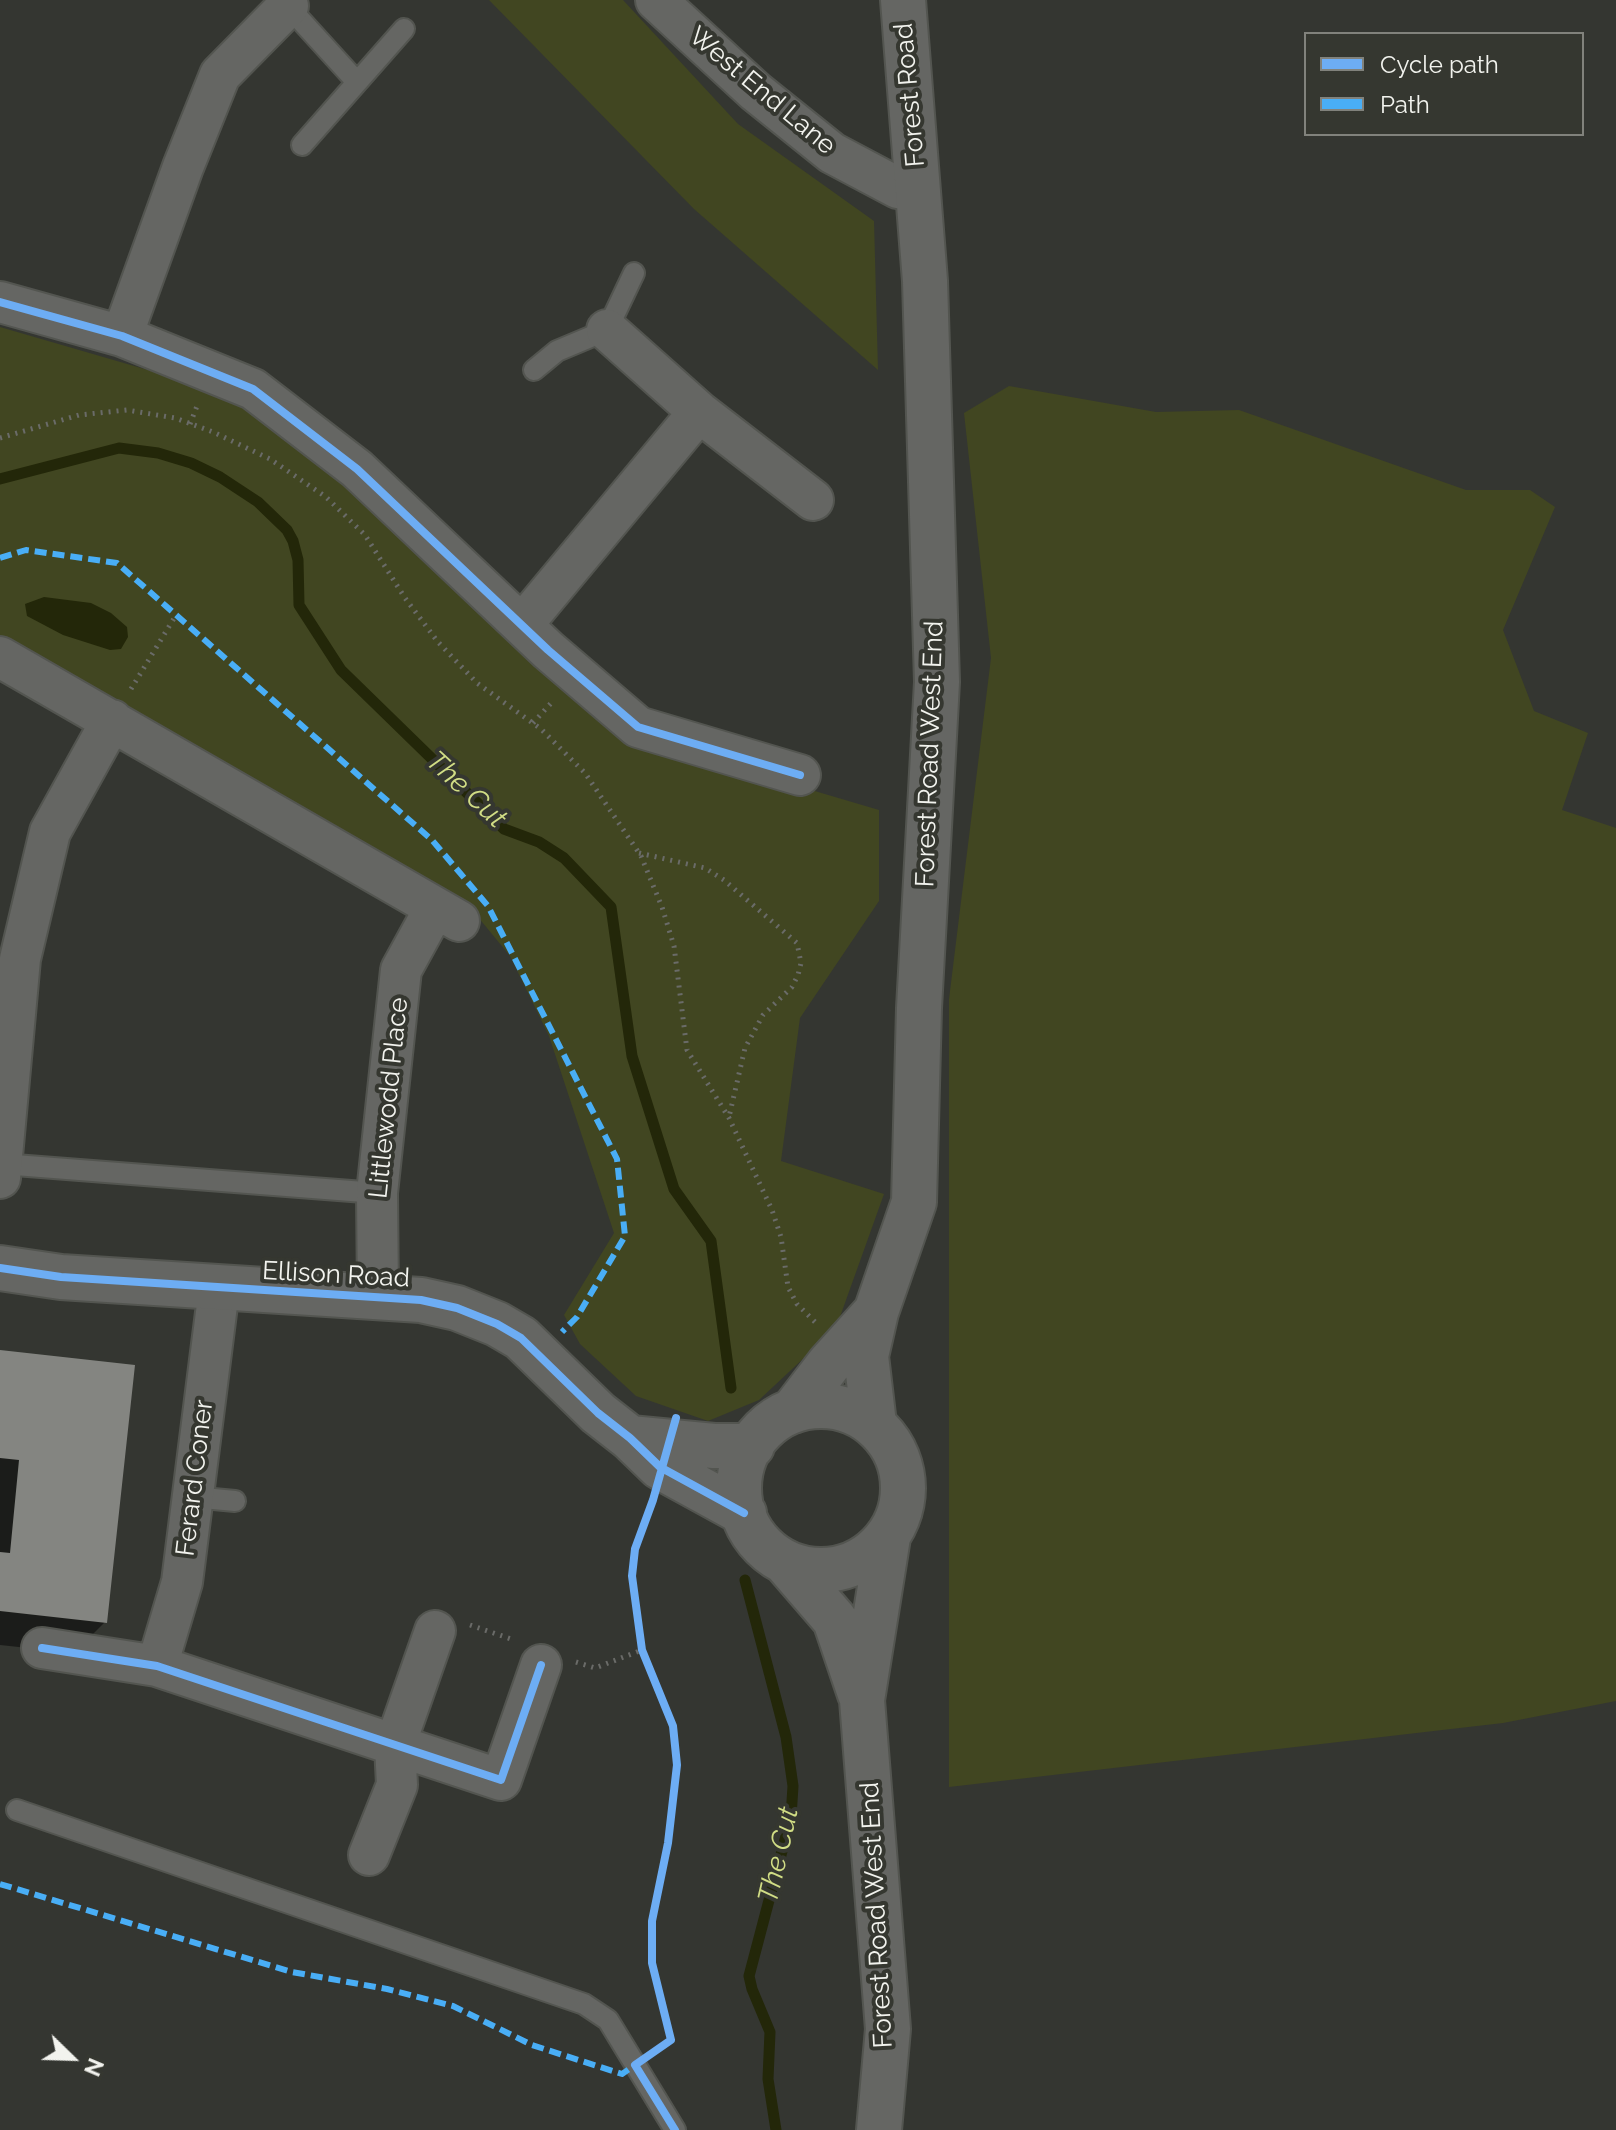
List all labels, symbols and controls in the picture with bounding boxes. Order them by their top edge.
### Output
street label: West End Lane [682,21,842,161]
street label: Forest Road [888,22,932,168]
legend [1304,32,1584,136]
text: Cycle path [1380,50,1499,79]
text: Path [1380,90,1430,119]
street label: Forest Road West End [910,620,950,888]
water label: The Cut [419,745,513,835]
street label: Littlewodd Place [363,996,415,1200]
street label: Ellison Road [261,1256,411,1294]
street label: Ferard Coner [170,1398,220,1558]
street label: Forest Road West End [854,1781,900,2049]
water label: The Cut [752,1804,806,1906]
north arrow [32,2018,112,2098]
text: N [79,2055,109,2080]

